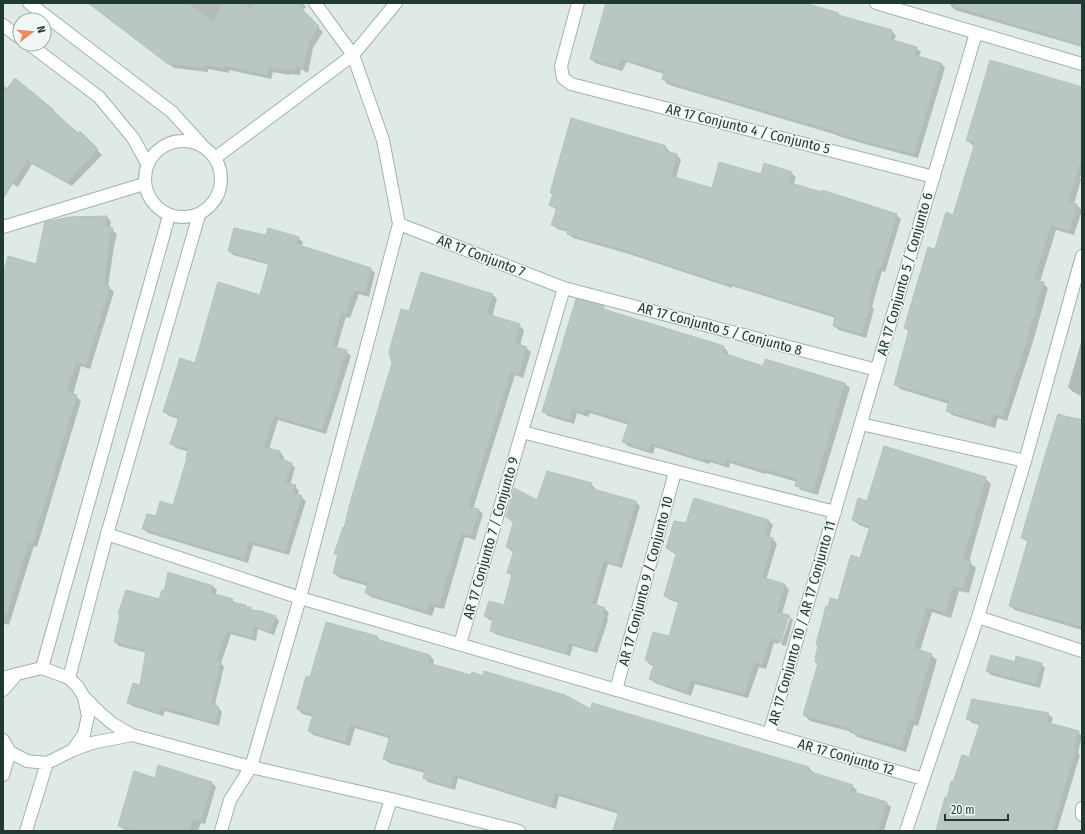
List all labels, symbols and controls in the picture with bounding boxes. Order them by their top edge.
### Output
north arrow [12,12,52,52]
text: N [34,24,48,34]
street label: AR 17 Conjunto 4 / Conjunto 5 [664,100,832,158]
street label: AR 17 Conjunto 5 / Conjunto 6 [874,190,936,358]
street label: AR 17 Conjunto 7 [434,231,528,281]
street label: AR 17 Conjunto 5 / Conjunto 8 [636,299,804,359]
street label: AR 17 Conjunto 7 / Conjunto 9 [460,455,522,621]
street label: AR 17 Conjunto 9 / Conjunto 10 [615,494,677,668]
street label: AR 17 Conjunto 10 / AR 17 Conjunto 11 [765,519,839,727]
street label: AR 17 Conjunto 12 [796,735,896,779]
scale bar [945,796,1008,822]
text: 20 m [951,803,975,817]

